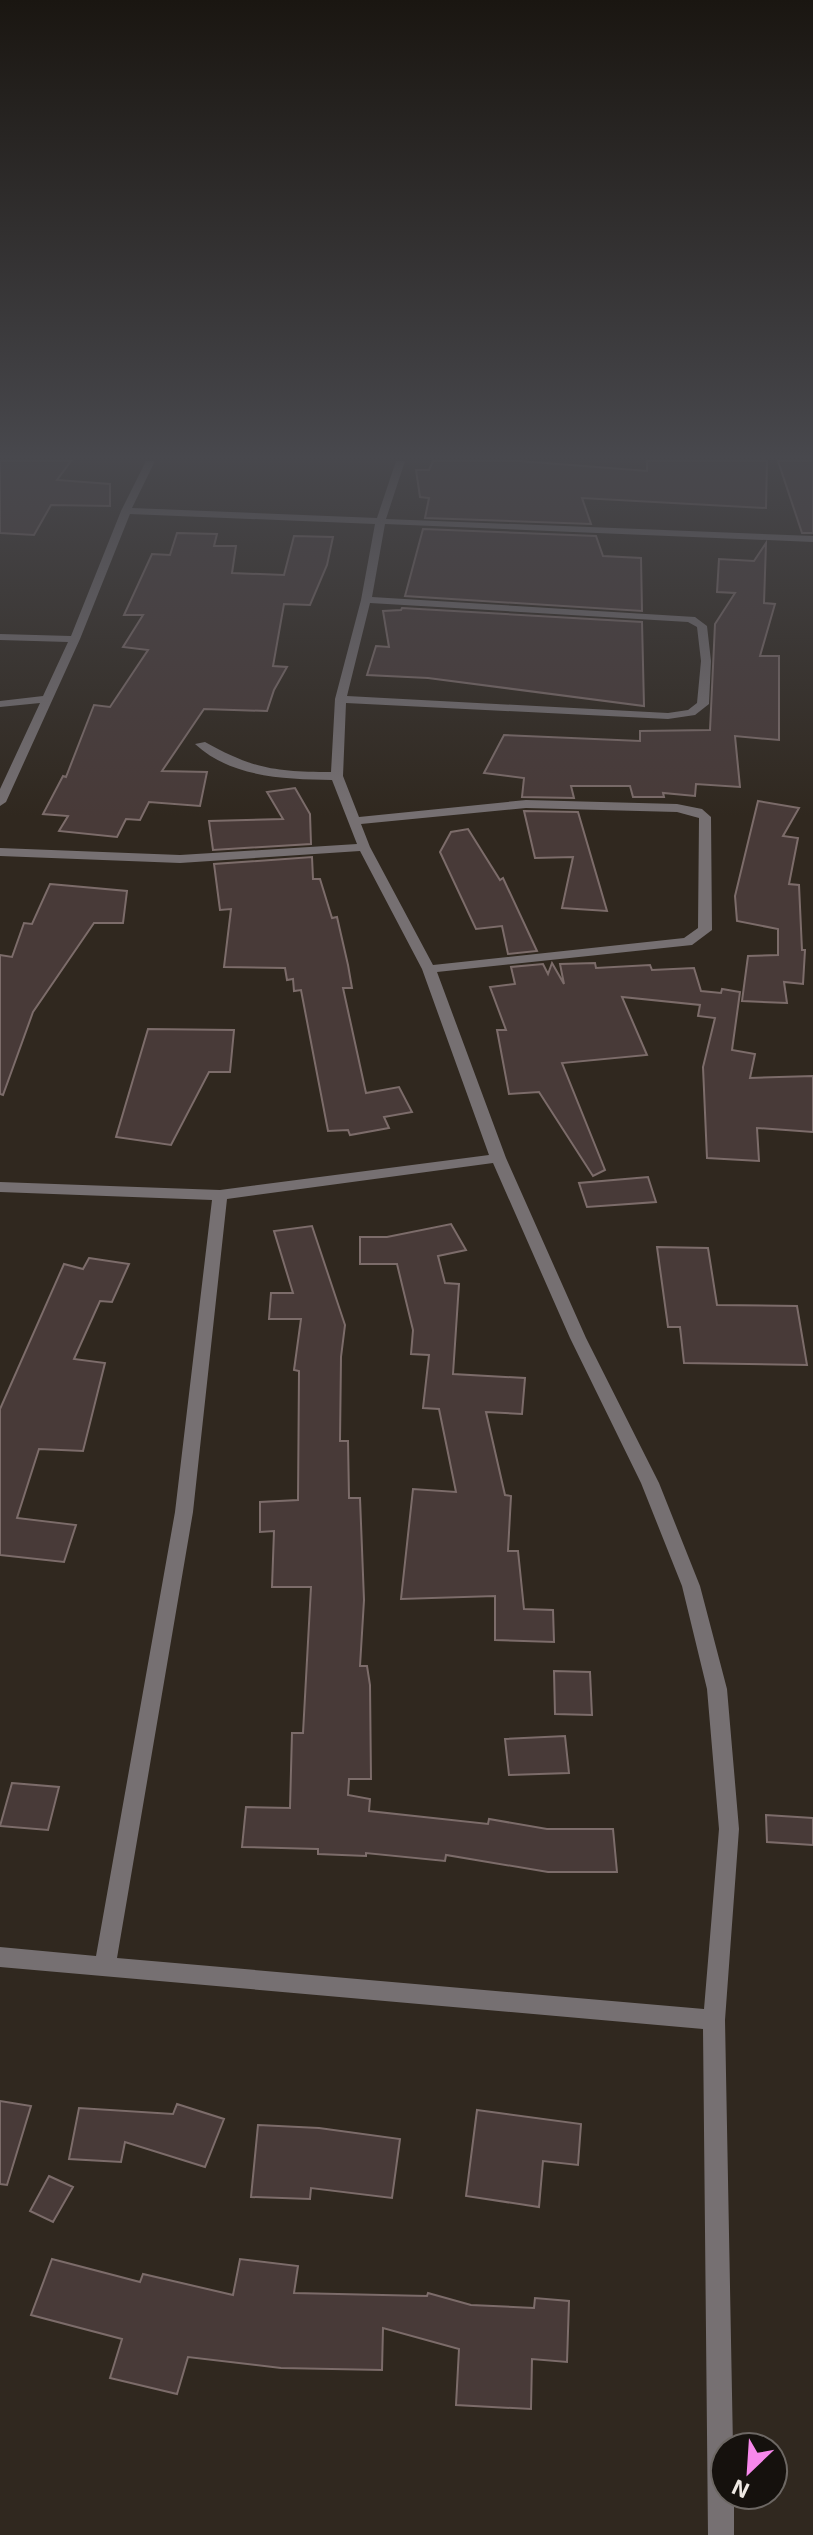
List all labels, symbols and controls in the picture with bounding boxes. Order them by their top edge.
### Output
north arrow [709,2431,789,2511]
text: N [727,2475,753,2505]

